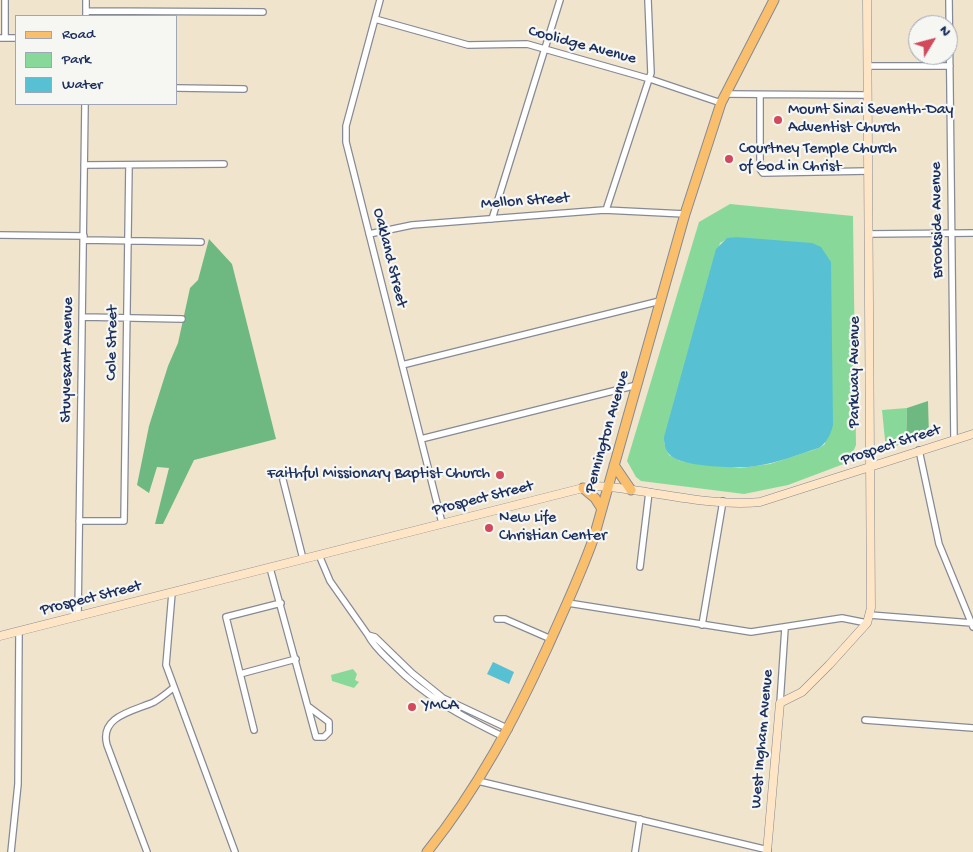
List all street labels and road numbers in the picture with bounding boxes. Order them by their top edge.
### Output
street label: Coolidge Avenue [526,22,638,70]
street label: Brookside Avenue [927,162,949,278]
street label: Mellon Street [480,189,570,215]
street label: Oakland Street [367,206,411,310]
street label: Stuyvesant Avenue [57,297,79,423]
street label: Cole Street [103,305,123,381]
street label: Parkway Avenue [846,316,866,428]
street label: Pennington Avenue [581,368,635,496]
street label: Prospect Street [839,421,943,471]
street label: Prospect Street [431,477,535,521]
street label: Prospect Street [39,577,143,621]
street label: West Ingham Avenue [747,669,779,809]

